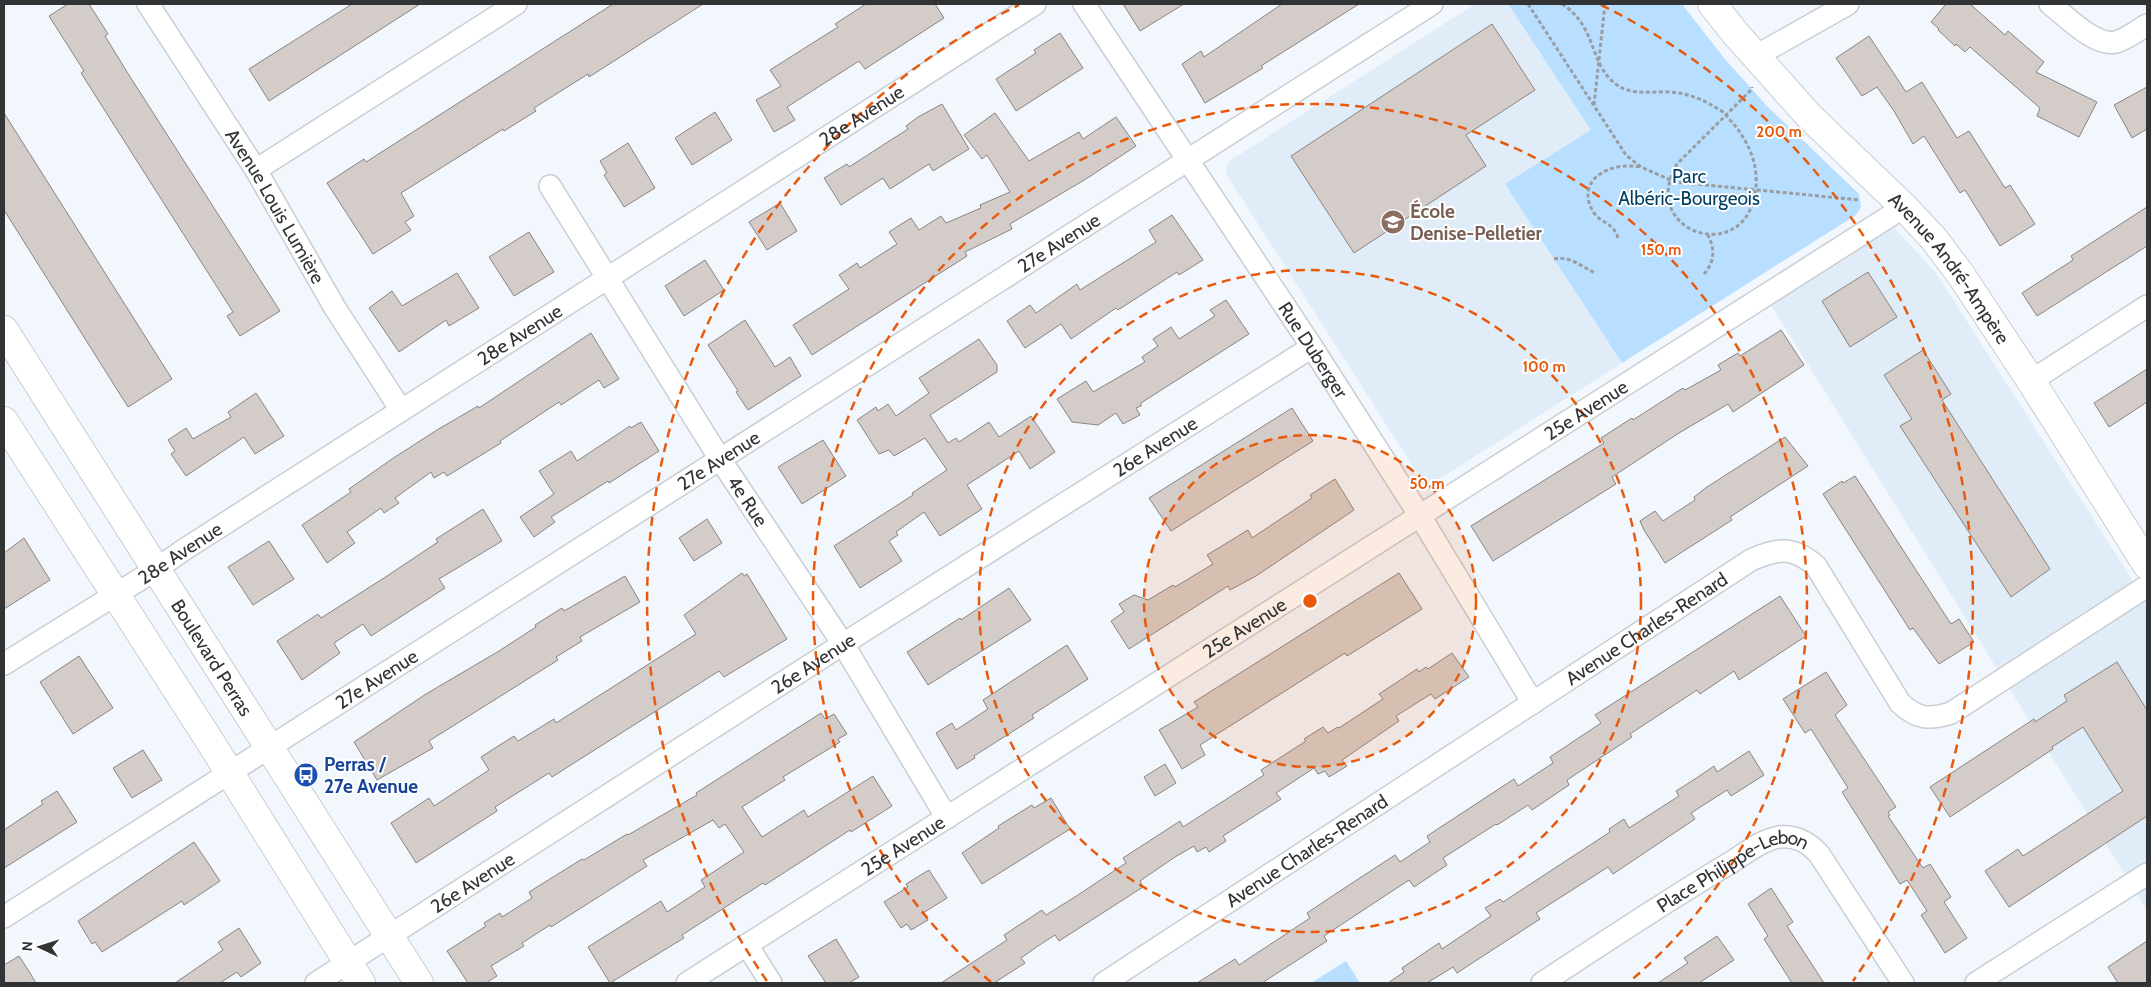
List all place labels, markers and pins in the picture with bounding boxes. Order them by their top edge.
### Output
place label: École Denise-Pelletier [1410,199,1543,245]
school or university icon: École Denise-Pelletier [1380,209,1406,235]
centre of rings [1301,592,1319,610]
place label: Perras / 27e Avenue [324,753,418,798]
bus stop icon: Perras / 27e Avenue [293,762,319,788]

